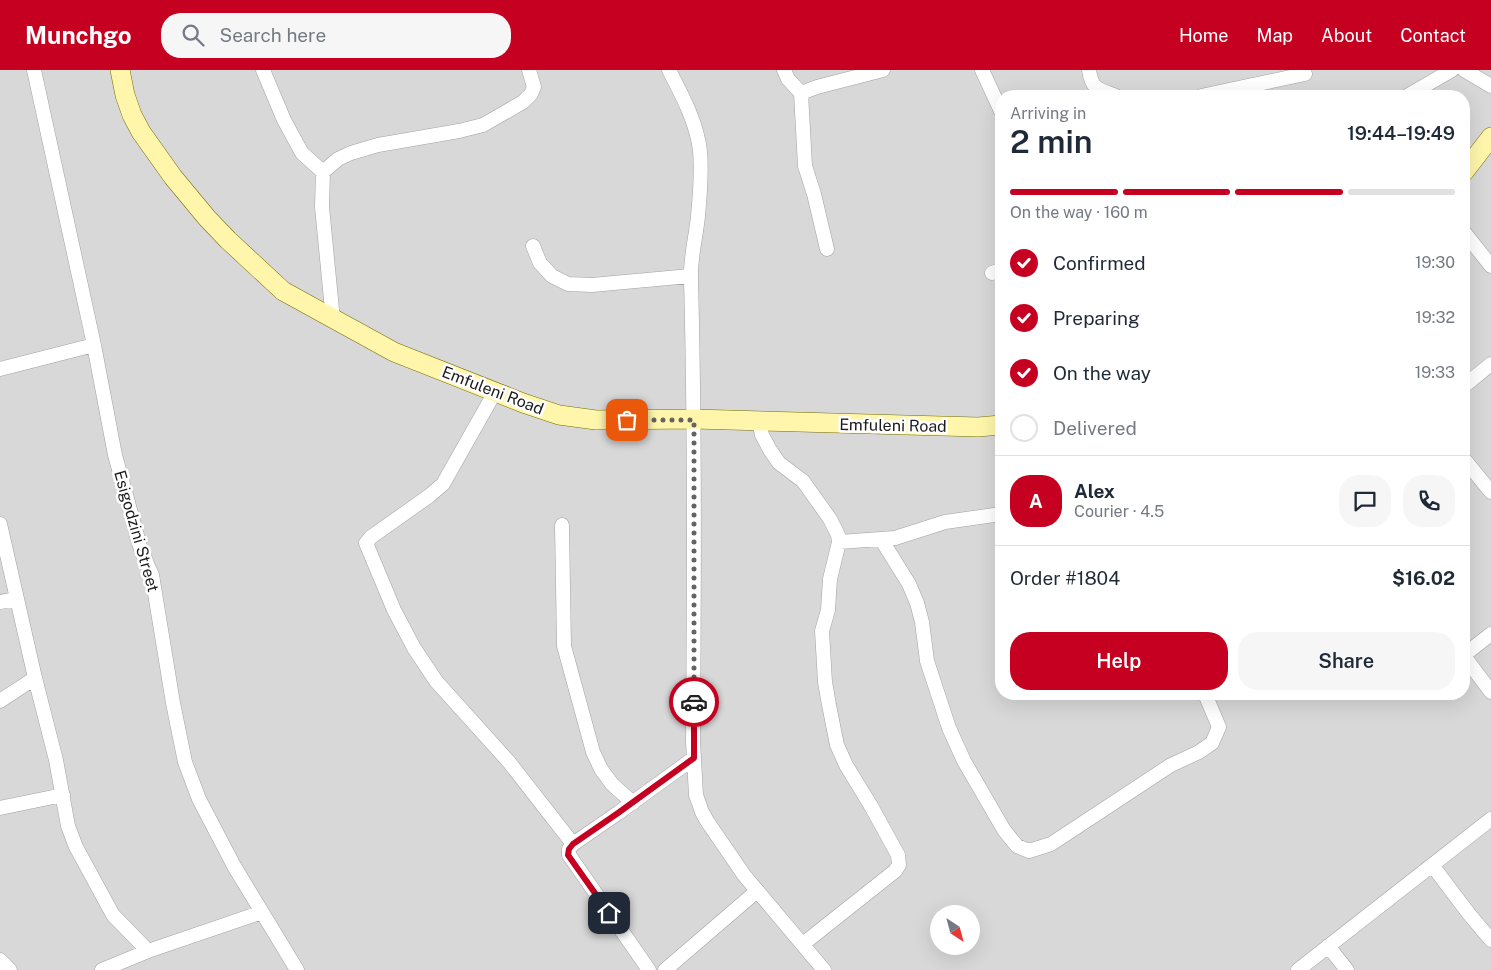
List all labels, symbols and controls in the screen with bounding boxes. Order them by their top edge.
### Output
search box [161,13,511,58]
text: Munchgo [25,21,131,49]
icon: search [179,21,207,49]
text: Search here [219,24,326,46]
text: Home [1179,25,1229,46]
text: Map [1257,25,1293,46]
text: About [1321,25,1372,46]
text: Contact [1400,25,1466,46]
text: Arriving in [1010,104,1086,123]
text: 19:44–19:49 [1347,122,1455,144]
text: 2 min [1010,123,1093,160]
text: On the way · 160 m [1010,203,1148,222]
icon: check [1010,249,1038,277]
text: Confirmed [1053,252,1146,274]
text: 19:30 [1415,253,1455,272]
icon: check [1010,304,1038,332]
text: Preparing [1053,307,1140,329]
text: 19:32 [1415,308,1455,327]
icon: check [1010,359,1038,387]
street label: Emfuleni Road [439,362,546,419]
text: On the way [1053,362,1151,384]
text: 19:33 [1415,363,1455,382]
pin [606,399,648,441]
icon: bag [613,406,641,434]
street label: Emfuleni Road [839,415,947,436]
text: Delivered [1053,417,1137,439]
street label: Esigodzini Street [110,468,163,594]
button: chat [1339,475,1391,527]
button: phone [1403,475,1455,527]
text: Alex [1074,480,1115,502]
text: A [1029,490,1043,512]
text: Courier · 4.5 [1074,502,1164,521]
text: Order #1804 [1010,567,1120,589]
text: $16.02 [1392,567,1455,589]
button: Help [1010,632,1228,690]
button: Share [1238,632,1455,690]
courier [669,677,719,727]
icon: car [680,688,708,716]
pin [588,892,630,934]
icon: home [595,899,623,927]
north arrow [930,905,980,955]
map controls [930,905,980,955]

